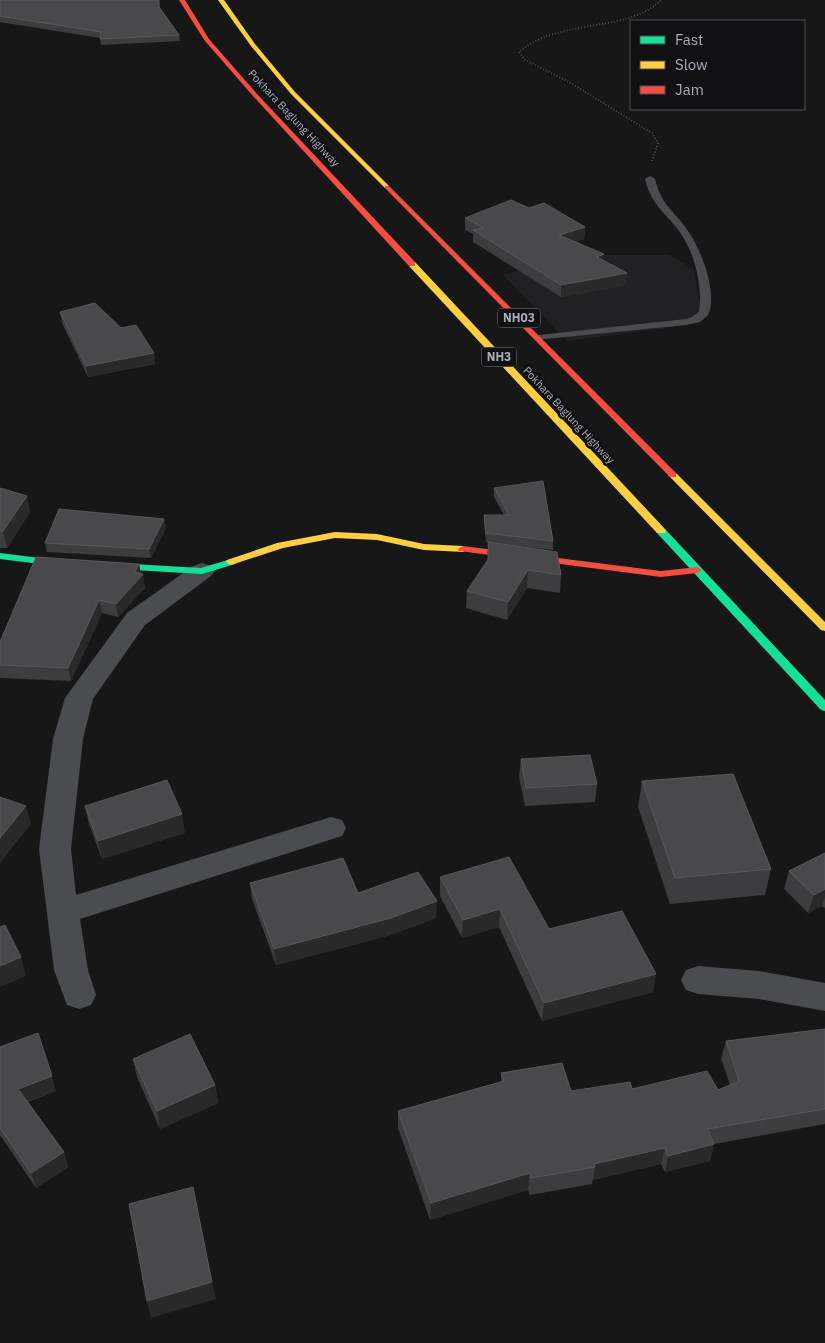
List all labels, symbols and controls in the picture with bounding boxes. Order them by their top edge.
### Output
legend [630,20,805,110]
text: Fast [675,30,703,49]
text: Slow [675,55,708,74]
street label: Pokhara Baglung Highway [245,66,343,170]
text: Jam [675,80,704,99]
road number: NH03 [498,308,540,328]
road number: NH3 [482,348,516,367]
street label: Pokhara Baglung Highway [520,363,618,467]

